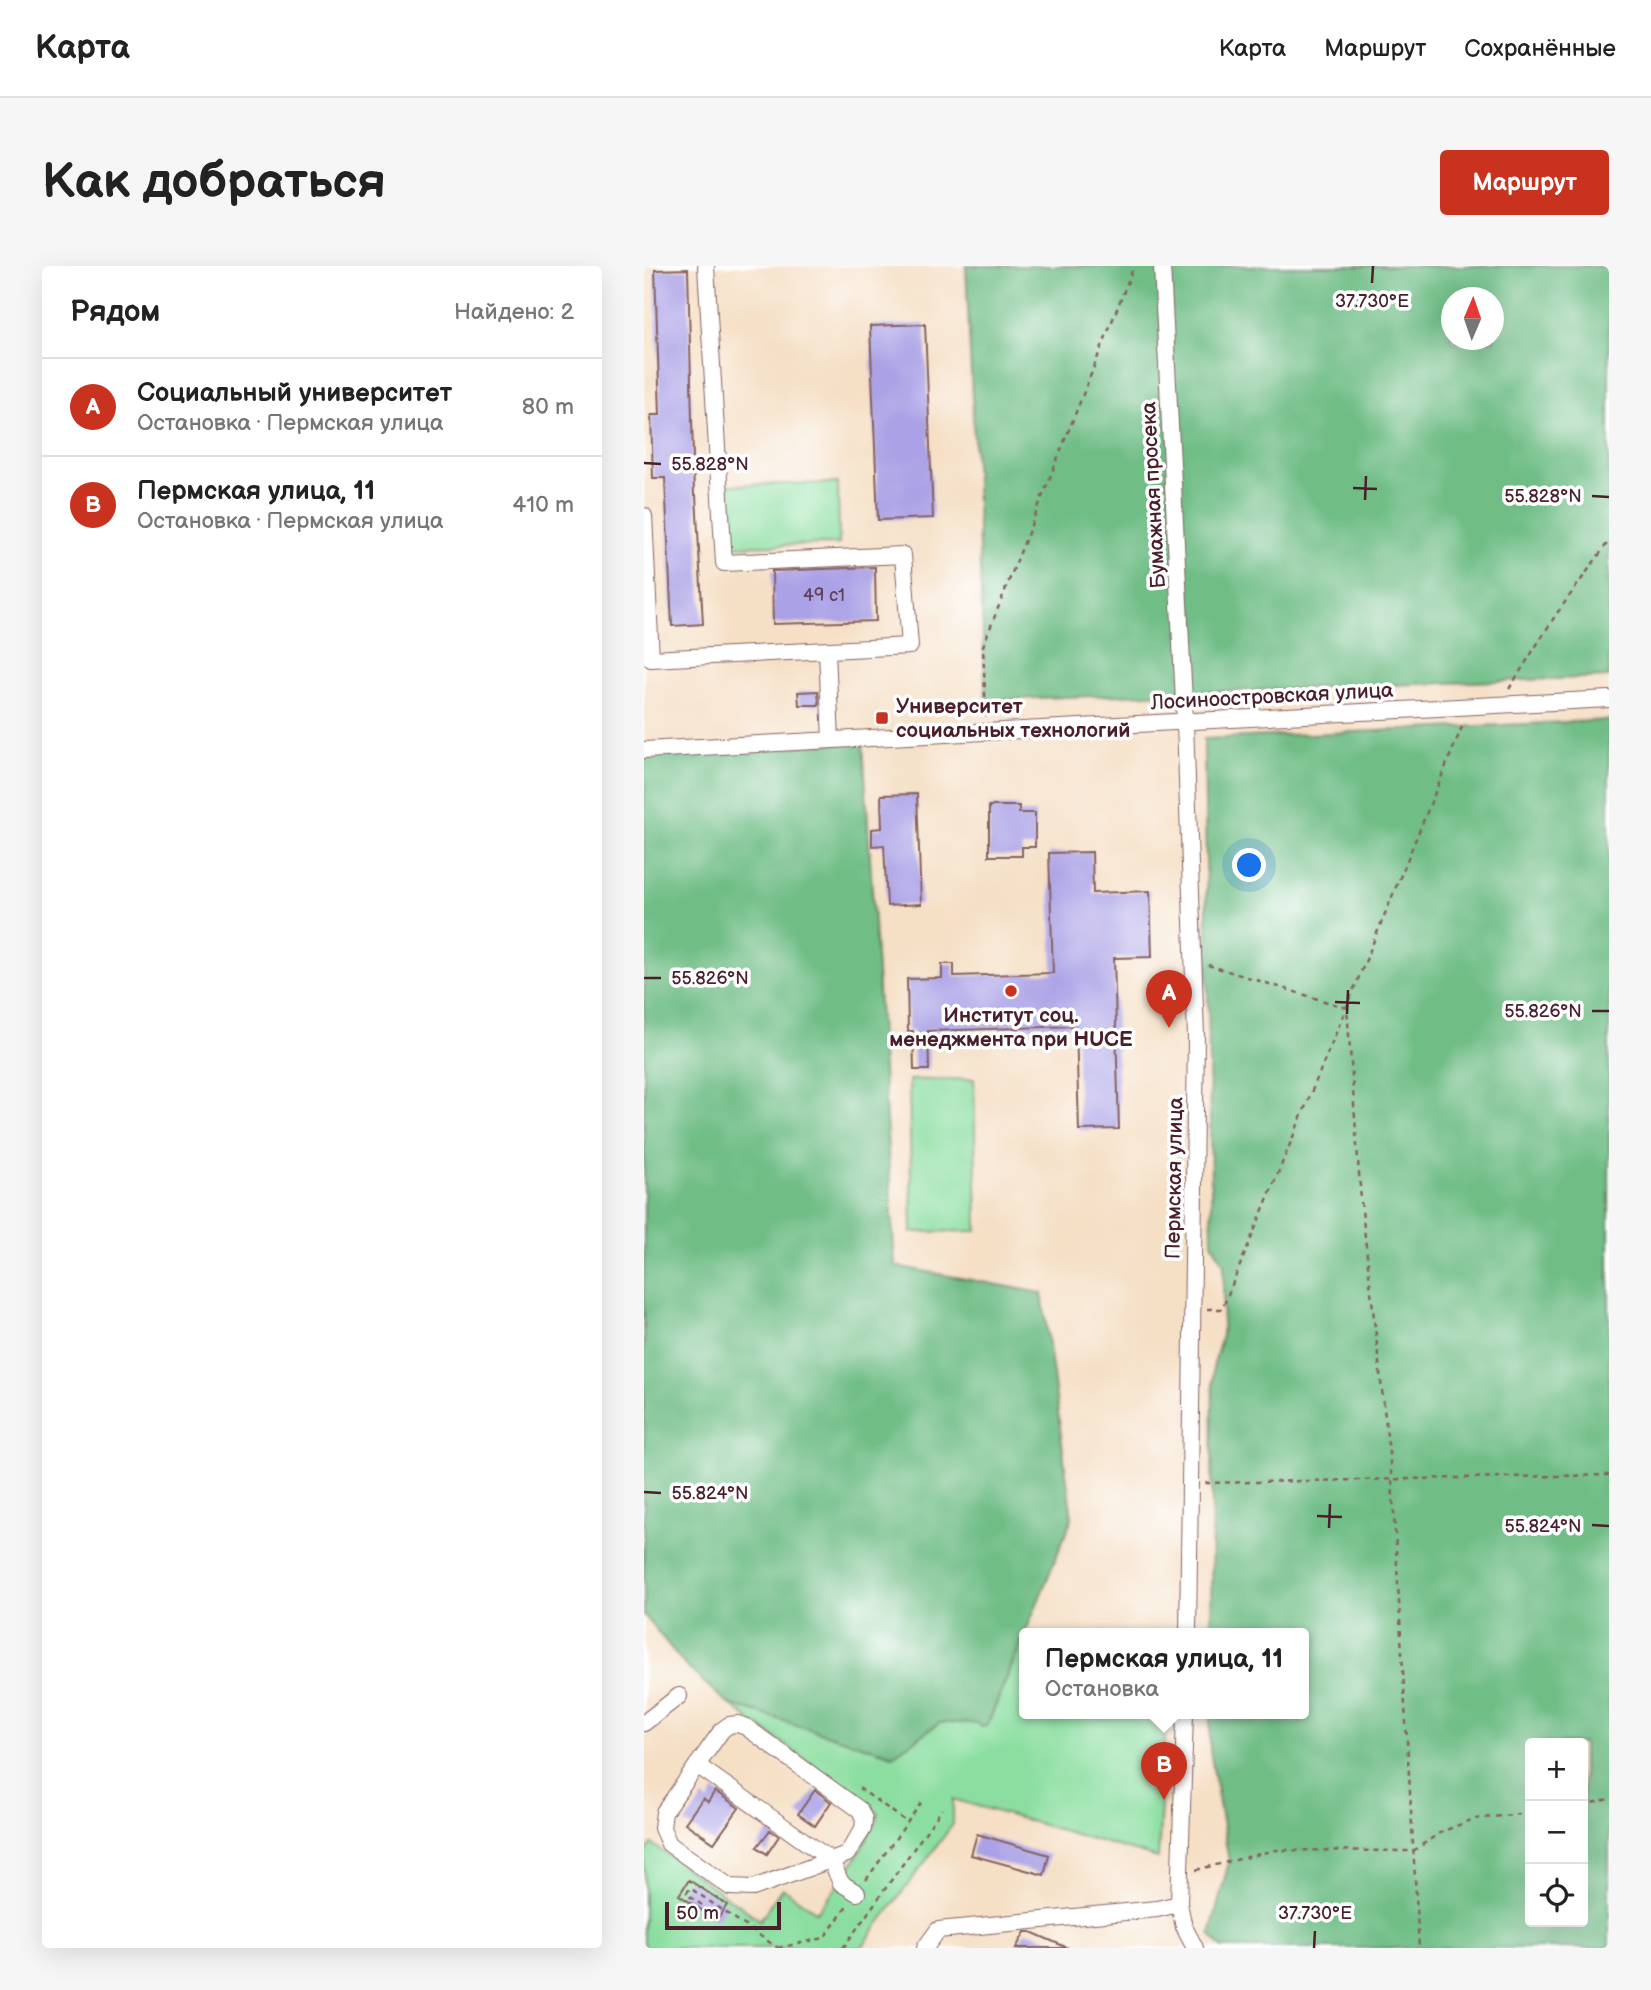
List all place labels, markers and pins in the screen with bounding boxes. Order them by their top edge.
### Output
place label: Университет социальных технологий [896,694,1130,743]
marker: Университет социальных технологий [874,710,890,726]
pin: A [1146,970,1192,1028]
marker: Институт соц. менеджмента при HUCE [1003,983,1019,999]
place label: Институт соц. менеджмента при HUCE [889,1003,1133,1052]
pin: B [1141,1742,1187,1800]

